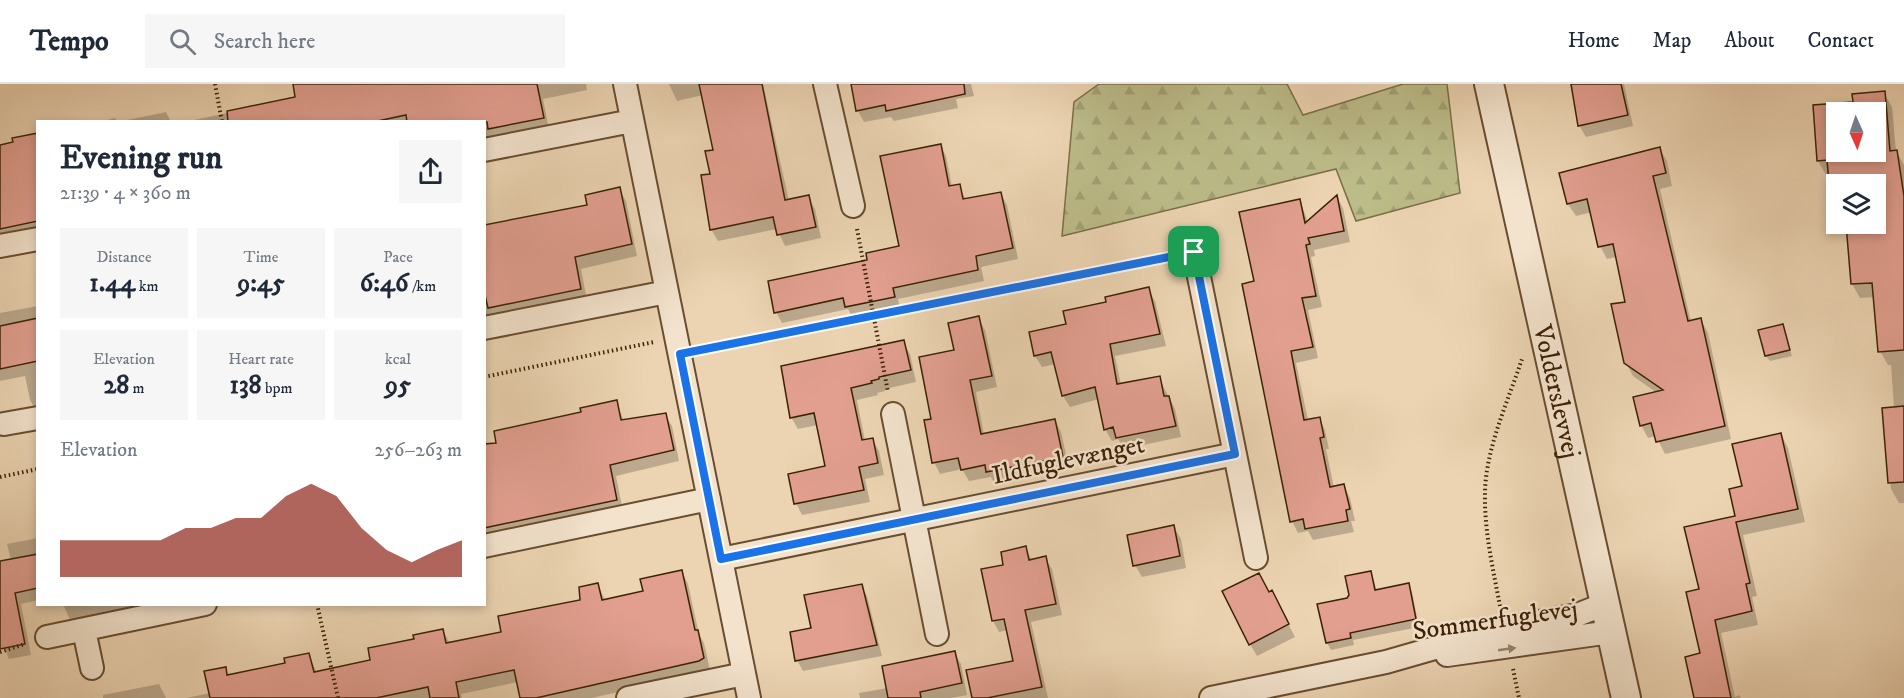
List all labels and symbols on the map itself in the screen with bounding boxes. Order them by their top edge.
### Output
north arrow [1826,102,1886,162]
pin [1168,226,1219,277]
street label: Volderslevvej [1525,321,1587,462]
street label: Ildfuglevænget [989,428,1148,493]
street label: Sommerfuglevej [1411,593,1580,648]
one-way arrow [1497,644,1516,653]

